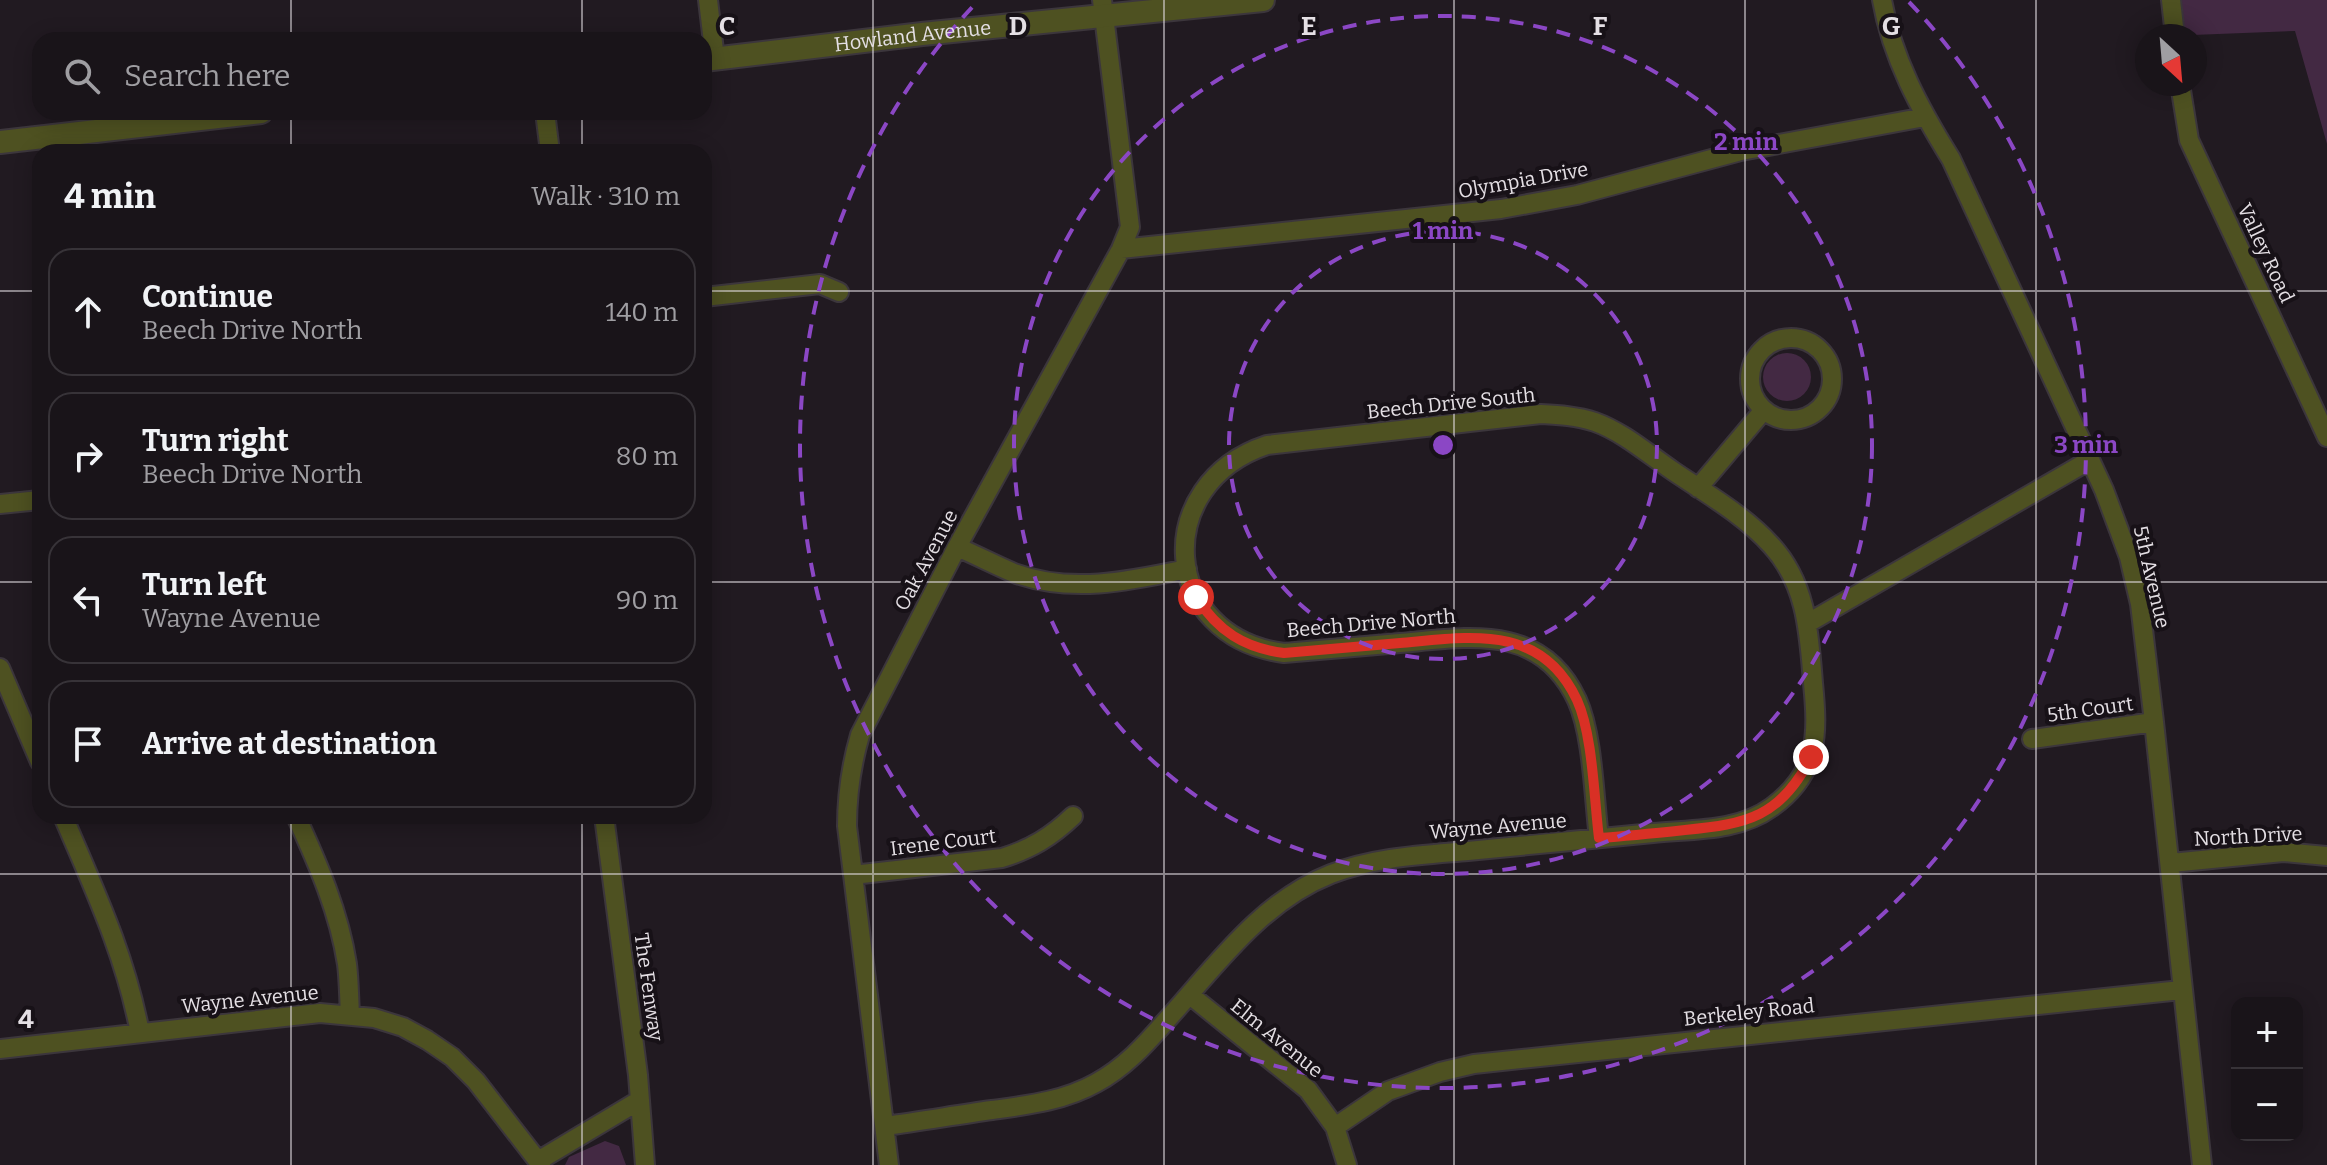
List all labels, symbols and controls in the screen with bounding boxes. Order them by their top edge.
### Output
text: C [719,11,735,42]
text: D [1009,11,1027,42]
text: E [1301,11,1317,42]
text: F [1593,11,1608,42]
text: G [1882,11,1901,42]
street label: Howland Avenue [833,15,992,56]
north arrow [2135,24,2207,96]
search box [32,32,712,120]
icon: search [60,54,104,98]
text: Search here [124,58,291,94]
text: 2 min [1714,128,1778,156]
street label: Olympia Drive [1456,157,1590,203]
text: 4 min [64,176,156,217]
text: Walk · 310 m [531,181,680,212]
street label: Valley Road [2233,200,2299,307]
text: 1 min [1413,217,1474,245]
text: Continue [142,279,273,315]
icon: ahead [66,290,110,334]
text: 140 m [606,297,678,328]
text: Beech Drive North [142,315,362,346]
street label: Beech Drive South [1366,382,1537,424]
text: Turn right [142,423,289,459]
centre of rings [1429,431,1457,459]
text: 3 min [2054,431,2119,459]
icon: right [66,434,110,478]
text: 80 m [616,441,678,472]
text: Beech Drive North [142,459,362,490]
street label: Oak Avenue [889,505,963,615]
street label: 5th Avenue [2129,523,2175,631]
text: Turn left [142,567,267,603]
icon: left [66,578,110,622]
route start [1178,579,1214,615]
text: 90 m [616,585,678,616]
text: Wayne Avenue [142,603,321,634]
street label: Beech Drive North [1286,604,1457,642]
street label: 5th Court [2046,691,2134,727]
icon: arrive [66,722,110,766]
text: Arrive at destination [142,726,437,762]
route end [1793,739,1829,775]
street label: Wayne Avenue [1428,808,1568,844]
street label: North Drive [2193,821,2303,851]
street label: Irene Court [889,824,997,860]
street label: The Fenway [630,931,669,1043]
street label: Wayne Avenue [180,980,320,1018]
street label: Berkeley Road [1682,993,1816,1031]
street label: Elm Avenue [1226,994,1328,1082]
map controls [2231,997,2303,1141]
button: + [2231,997,2303,1069]
text: 4 [18,1004,34,1035]
button: − [2231,1069,2303,1141]

